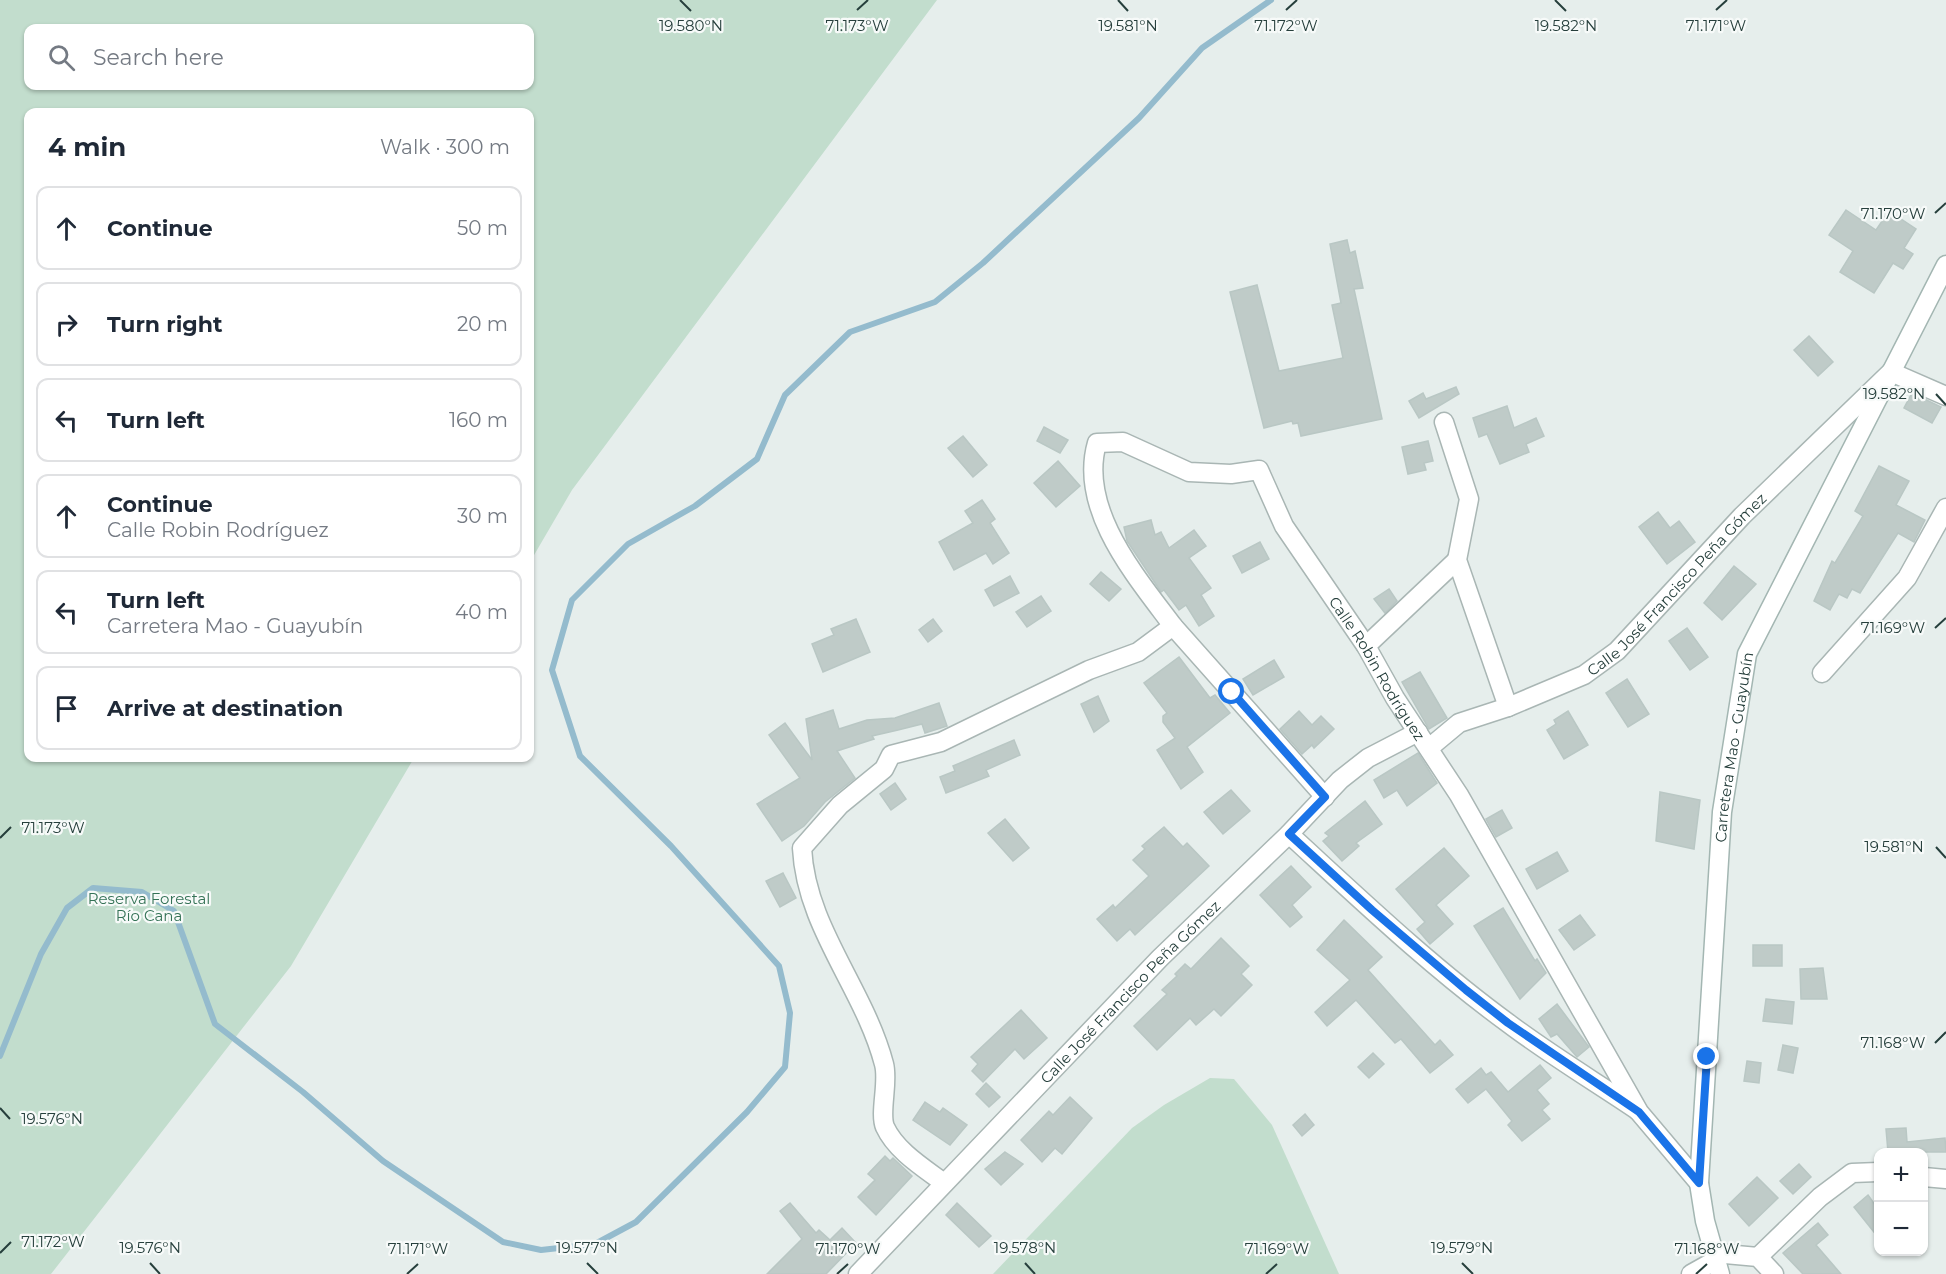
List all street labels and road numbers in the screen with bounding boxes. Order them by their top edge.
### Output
street label: Calle José Francisco Peña Gómez [1583,488,1770,680]
street label: Calle Robin Rodríguez [1325,592,1430,744]
street label: Carretera Mao - Guayubín [1711,651,1757,843]
street label: Calle José Francisco Peña Gómez [1036,896,1224,1087]

